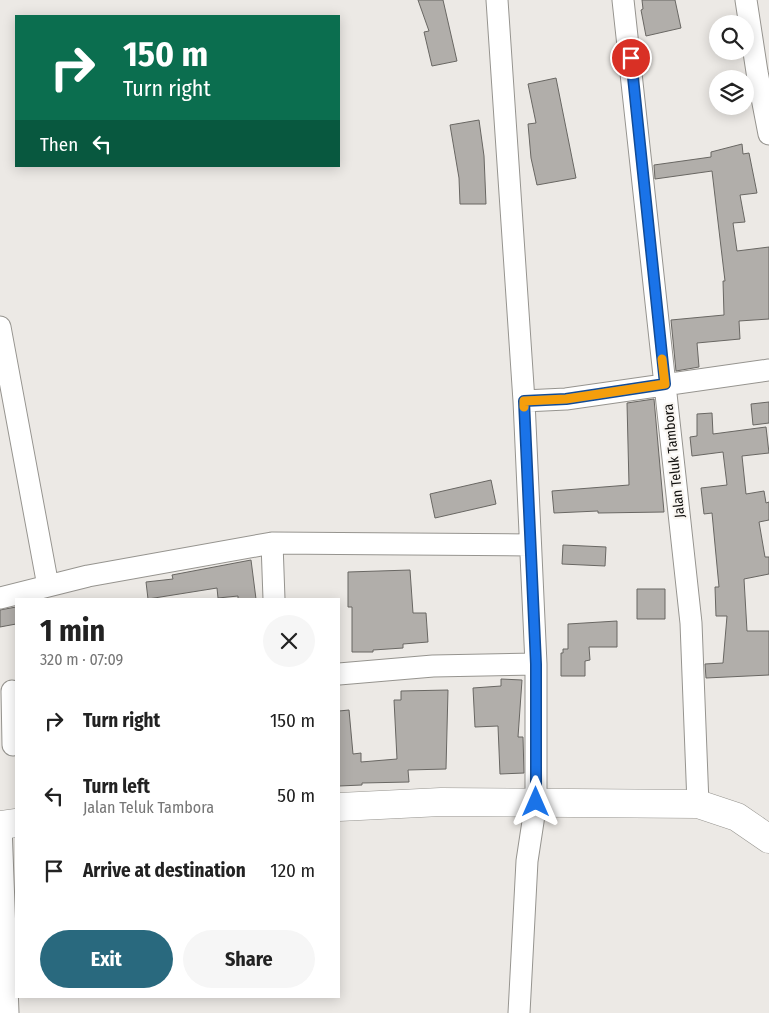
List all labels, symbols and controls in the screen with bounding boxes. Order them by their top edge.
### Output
map controls [709,15,754,115]
button: search [709,15,754,60]
text: 150 m [123,33,208,75]
icon: right [40,35,105,100]
pin [610,37,652,79]
icon: arrive [617,44,645,72]
button: layers [709,70,754,115]
text: Turn right [123,75,211,102]
icon: left [88,130,116,158]
text: Then [40,133,78,156]
street label: Jalan Teluk Tambora [660,403,688,519]
text: 1 min [40,613,105,649]
button: close [263,615,315,667]
text: 320 m · 07:09 [40,650,123,669]
icon: right [40,707,68,735]
text: Turn right [83,709,160,732]
text: 150 m [270,709,315,732]
text: Turn left [83,775,150,798]
position arrow [509,775,561,827]
icon: left [40,782,68,810]
text: 50 m [277,784,315,807]
text: Jalan Teluk Tambora [83,798,214,817]
icon: arrive [40,857,68,885]
text: Arrive at destination [83,859,246,882]
text: 120 m [270,859,315,882]
button: Exit [40,930,173,988]
button: Share [183,930,315,988]

